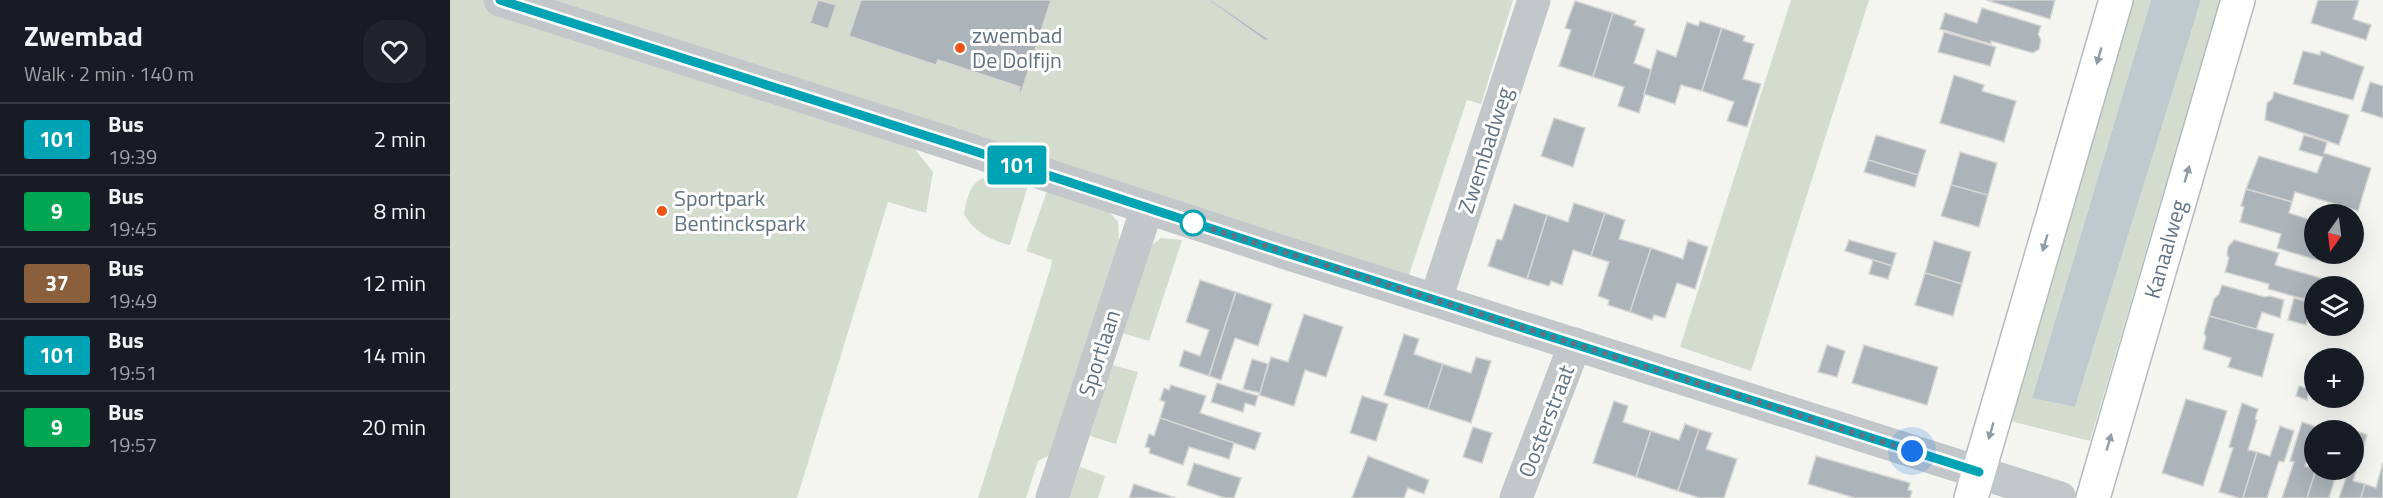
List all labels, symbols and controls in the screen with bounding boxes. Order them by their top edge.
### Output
text: Zwembad [24,14,143,57]
place label: zwembad De Dolfijn [972,18,1062,77]
button: heart [363,20,426,83]
marker: zwembad De Dolfijn [953,41,967,55]
one-way arrow [2094,47,2103,65]
text: Walk · 2 min · 140 m [24,58,194,89]
street label: Zwembadweg [1449,82,1521,218]
text: Bus [108,107,144,141]
text: 2 min [374,122,426,156]
text: 101 [39,123,75,155]
text: 19:39 [108,141,157,172]
line badge: 101 [982,146,1052,184]
text: 101 [999,149,1035,181]
one-way arrow [2183,165,2192,183]
text: Bus [108,179,144,213]
place label: Sportpark Bentinckspark [674,181,806,240]
text: 8 min [374,194,426,228]
text: 9 [51,195,63,227]
street label: Kanaalweg [2135,196,2195,302]
marker: Sportpark Bentinckspark [655,204,669,218]
north arrow [2304,204,2364,264]
map controls [2304,204,2364,480]
unlabelled marker [1180,210,1206,236]
text: 19:45 [108,213,157,244]
one-way arrow [2040,235,2049,253]
text: Bus [108,251,144,285]
text: 12 min [361,266,426,300]
text: 37 [45,267,69,299]
button: layers [2304,276,2364,336]
text: 19:49 [108,285,157,316]
street label: Sportlaan [1069,305,1129,401]
text: Bus [108,323,144,357]
text: 14 min [361,338,426,372]
text: 101 [39,339,75,371]
button: + [2304,348,2364,408]
text: 19:51 [108,357,157,388]
street label: Oosterstraat [1509,360,1583,482]
text: Bus [108,395,144,429]
text: 20 min [361,410,426,444]
text: 9 [51,411,63,443]
button: − [2304,420,2364,480]
one-way arrow [1985,422,1995,440]
text: 19:57 [108,429,157,460]
one-way arrow [2105,433,2114,451]
your location [1897,436,1927,466]

